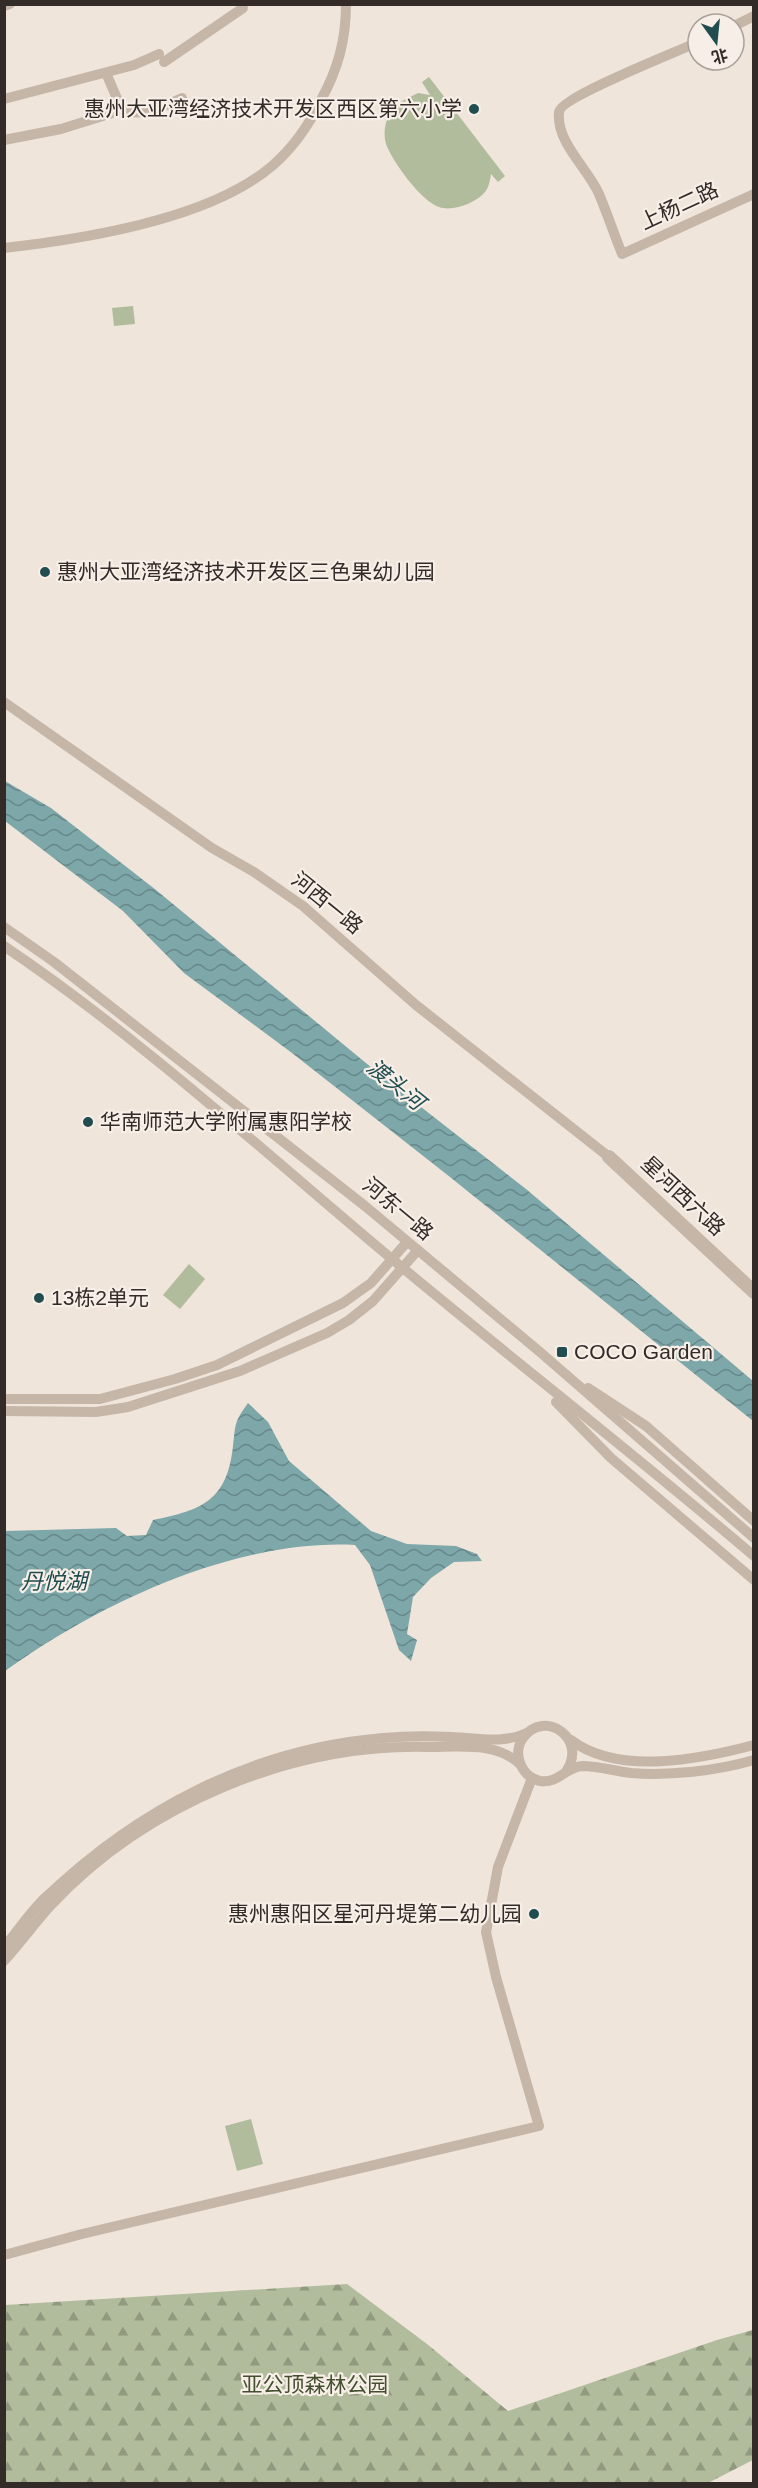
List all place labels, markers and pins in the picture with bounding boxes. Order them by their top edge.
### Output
place label: 惠州大亚湾经济技术开发区西区第六小学 [84,97,462,120]
marker: 惠州大亚湾经济技术开发区西区第六小学 [467,102,481,116]
place label: 惠州大亚湾经济技术开发区三色果幼儿园 [57,560,435,583]
marker: 惠州大亚湾经济技术开发区三色果幼儿园 [38,565,52,579]
place label: 华南师范大学附属惠阳学校 [100,1110,352,1133]
marker: 华南师范大学附属惠阳学校 [81,1115,95,1129]
place label: 13栋2单元 [51,1286,149,1309]
marker: 13栋2单元 [32,1291,46,1305]
place label: COCO Garden [574,1340,713,1363]
marker: COCO Garden [555,1345,569,1359]
place label: 惠州惠阳区星河丹堤第二幼儿园 [228,1902,522,1925]
marker: 惠州惠阳区星河丹堤第二幼儿园 [527,1907,541,1921]

